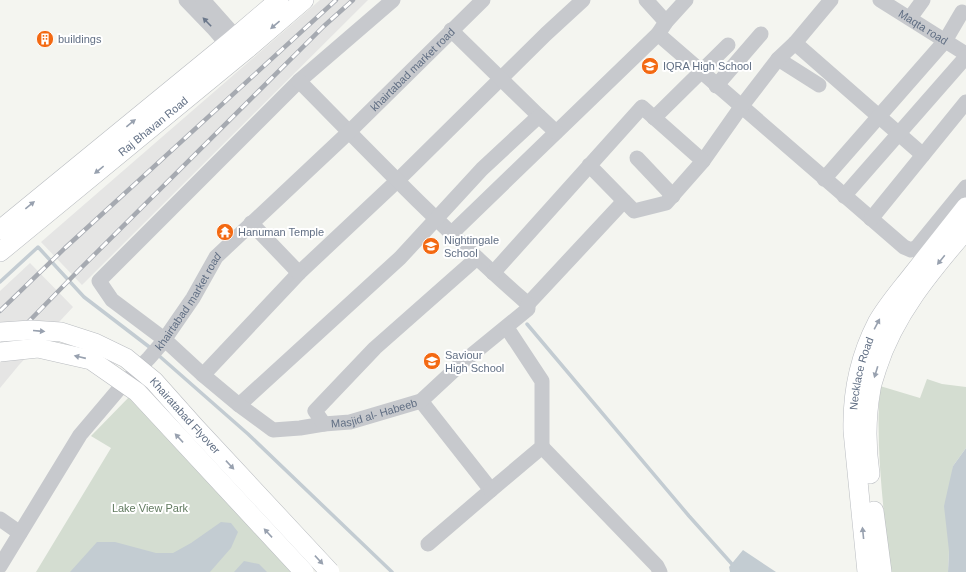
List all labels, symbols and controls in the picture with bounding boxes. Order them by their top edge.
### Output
street label: Maqta road [896,7,950,47]
one-way arrow [202,17,212,27]
one-way arrow [269,21,280,30]
street label: khairtabad market road [368,26,457,114]
building icon: buildings [35,29,55,49]
place label: buildings [58,33,102,45]
school or university icon: IQRA High School [640,56,660,76]
place label: IQRA High School [663,60,752,72]
street label: Raj Bhavan Road [116,94,190,158]
one-way arrow [125,118,136,127]
one-way arrow [93,166,104,175]
one-way arrow [25,201,36,210]
temple icon: Hanuman Temple [215,222,235,242]
place label: Hanuman Temple [238,226,324,238]
place label: Nightingale School [444,234,499,259]
school or university icon: Nightingale School [421,236,441,256]
street label: khairtabad market road [153,250,223,353]
one-way arrow [937,255,946,266]
one-way arrow [874,318,880,330]
one-way arrow [33,327,45,334]
street label: Necklace Road [847,335,876,411]
place label: Saviour High School [445,349,504,374]
school or university icon: Saviour High School [422,351,442,371]
one-way arrow [74,354,86,360]
one-way arrow [873,366,879,378]
street label: Khairatabad Flyover [148,375,223,456]
street label: Masjid al- Habeeb [331,396,419,429]
one-way arrow [175,432,184,443]
one-way arrow [226,460,235,470]
park label: Lake View Park [112,502,189,514]
one-way arrow [860,527,867,539]
one-way arrow [263,528,272,538]
one-way arrow [314,555,324,565]

